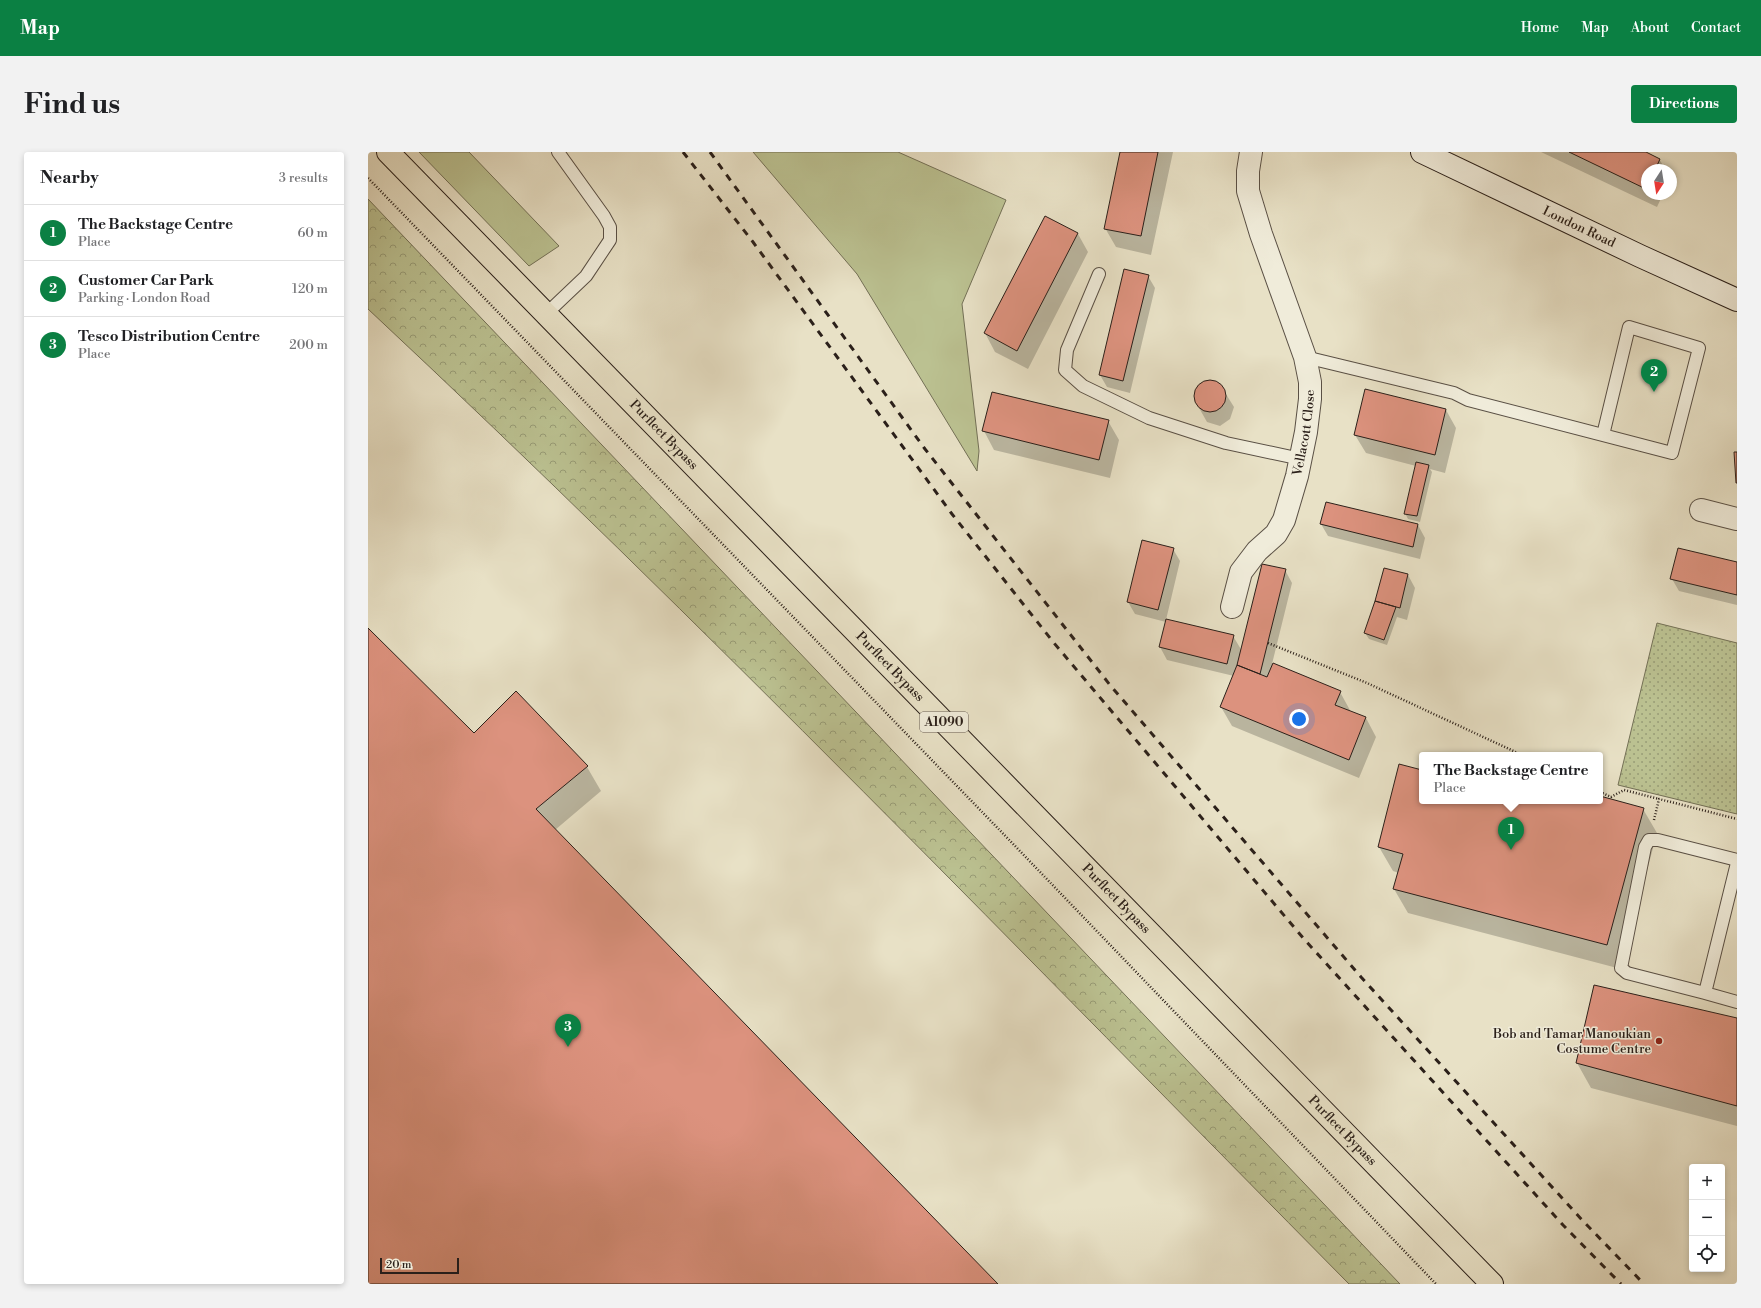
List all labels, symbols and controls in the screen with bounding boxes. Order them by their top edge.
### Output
text: Map [20,16,60,40]
text: Home [1521,19,1559,37]
text: Map [1581,19,1609,37]
text: About [1631,19,1669,37]
text: Contact [1691,19,1741,37]
button: Directions [1631,85,1737,123]
text: Find us [24,87,120,122]
north arrow [1641,164,1677,200]
text: Nearby [40,167,99,189]
text: 3 results [279,170,328,186]
street label: London Road [1540,203,1619,251]
text: The Backstage Centre [78,215,233,234]
text: 1 [50,225,56,241]
text: 60 m [297,225,328,241]
text: Place [78,234,110,250]
text: Customer Car Park [78,271,214,290]
text: 2 [49,281,57,297]
text: 120 m [292,281,328,297]
text: Parking · London Road [78,290,210,306]
text: Tesco Distribution Centre [78,327,260,346]
text: 3 [49,337,57,353]
text: 200 m [289,337,328,353]
text: Place [78,346,110,362]
pin: 2 [1641,359,1667,392]
street label: Vellacott Close [1289,389,1318,478]
street label: Purfleet Bypass [626,397,702,473]
street label: Purfleet Bypass [852,628,928,705]
your location [1289,709,1309,729]
road number: A1090 [920,712,968,732]
popup [1419,752,1603,804]
text: The Backstage Centre [1433,761,1589,780]
text: Place [1433,780,1466,796]
pin: 1 [1498,817,1524,850]
street label: Purfleet Bypass [1079,860,1154,937]
pin: 3 [555,1014,581,1047]
place label: Bob and Tamar Manoukian Costume Centre [1492,1026,1651,1057]
marker: Bob and Tamar Manoukian Costume Centre [1654,1036,1664,1046]
street label: Purfleet Bypass [1305,1092,1380,1169]
map controls [1689,1164,1725,1272]
button: + [1689,1164,1725,1200]
button: − [1689,1200,1725,1236]
button: locate [1689,1236,1725,1272]
scale bar [380,1256,459,1275]
text: 20 m [386,1258,411,1272]

